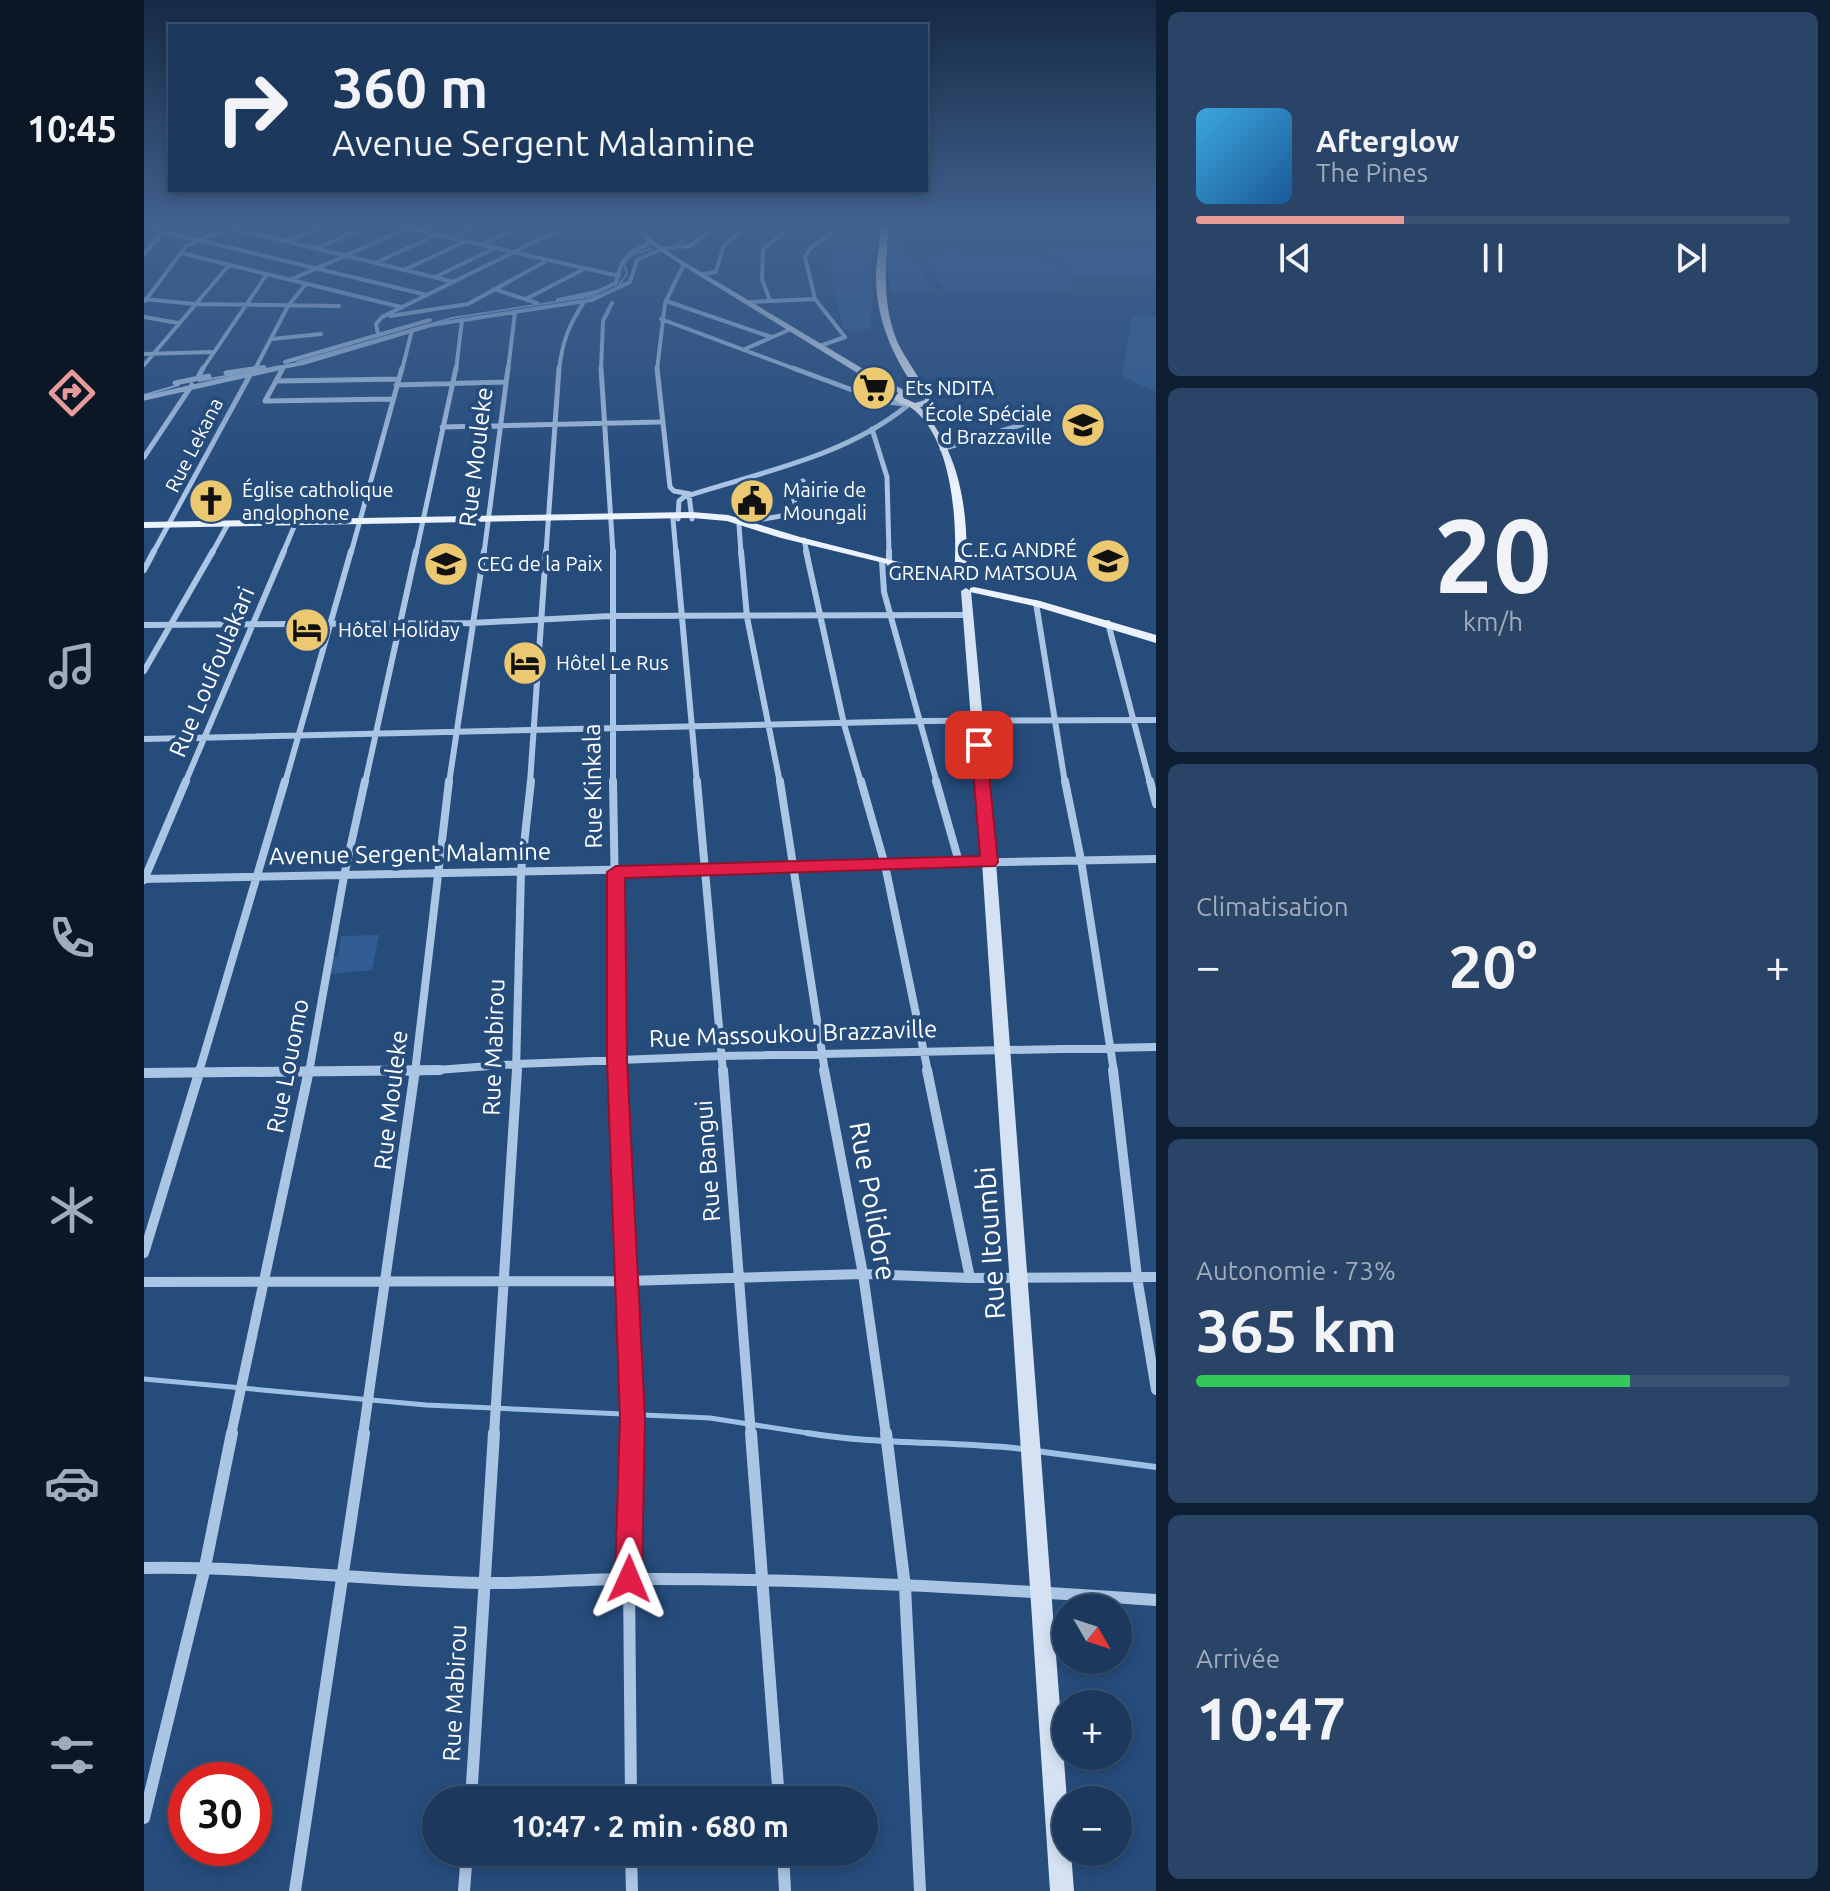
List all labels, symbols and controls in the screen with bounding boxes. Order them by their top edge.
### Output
icon: right [200,56,304,160]
text: 360 m [332,56,488,119]
text: 10:45 [27,108,117,149]
text: Avenue Sergent Malamine [332,122,755,163]
text: Afterglow [1316,124,1459,158]
text: The Pines [1316,158,1428,187]
icon: previous [1273,236,1317,280]
icon: pause [1471,236,1515,280]
icon: next [1669,236,1713,280]
supermarket icon: Ets NDITA [850,364,898,412]
icon: directions [44,365,100,421]
place label: Ets NDITA [905,376,994,399]
street label: Rue Mouleke [454,386,497,528]
street label: Rue Lekana [160,394,227,496]
school or university icon: École Spéciale d Brazzaville [1059,401,1107,449]
place label: École Spéciale d Brazzaville [925,402,1052,448]
church icon: Église catholique anglophone [187,477,235,525]
public building icon: Mairie de Moungali [728,477,776,525]
place label: Église catholique anglophone [242,478,394,524]
place label: Mairie de Moungali [783,478,867,524]
text: 20 [1434,496,1552,613]
school or university icon: C.E.G ANDRÉ GRENARD MATSOUA [1084,537,1132,585]
place label: C.E.G ANDRÉ GRENARD MATSOUA [889,538,1077,584]
school or university icon: CEG de la Paix [422,540,470,588]
place label: CEG de la Paix [477,552,603,575]
street label: Rue Loufoulakari [164,583,260,761]
hotel icon: Hôtel Holiday [283,606,331,654]
text: km/h [1463,607,1523,636]
place label: Hôtel Holiday [338,618,460,641]
icon: music [44,638,100,694]
hotel icon: Hôtel Le Rus [501,639,549,687]
place label: Hôtel Le Rus [556,651,669,674]
pin [945,711,1013,779]
street label: Rue Kinkala [578,723,607,849]
icon: arrive [957,723,1001,767]
street label: Avenue Sergent Malamine [269,838,551,869]
text: Climatisation [1196,892,1349,921]
icon: phone [44,910,100,966]
text: 20° [1449,932,1537,999]
text: − [1196,941,1221,990]
text: + [1765,941,1790,990]
street label: Rue Mabirou [478,978,509,1116]
street label: Rue Louomo [261,997,314,1135]
street label: Rue Massoukou Brazzaville [648,1015,938,1052]
street label: Rue Mouleke [369,1029,412,1171]
street label: Rue Bangui [690,1099,725,1223]
street label: Rue Polidore [844,1119,903,1283]
street label: Rue Itoumbi [969,1166,1010,1320]
icon: climate [44,1182,100,1238]
text: Autonomie · 73% [1196,1256,1396,1285]
text: 365 km [1196,1296,1397,1363]
icon: car [44,1455,100,1511]
position arrow [587,1537,671,1621]
north arrow [1052,1594,1132,1674]
map controls [1052,1594,1132,1866]
street label: Rue Mabirou [437,1624,472,1762]
text: Arrivée [1196,1644,1280,1673]
text: 10:47 [1196,1684,1346,1751]
button: + [1052,1690,1132,1770]
icon: filters [44,1727,100,1783]
speed limit sign: 30 [168,1762,272,1866]
button: − [1052,1786,1132,1866]
text: 10:47 · 2 min · 680 m [511,1809,789,1843]

